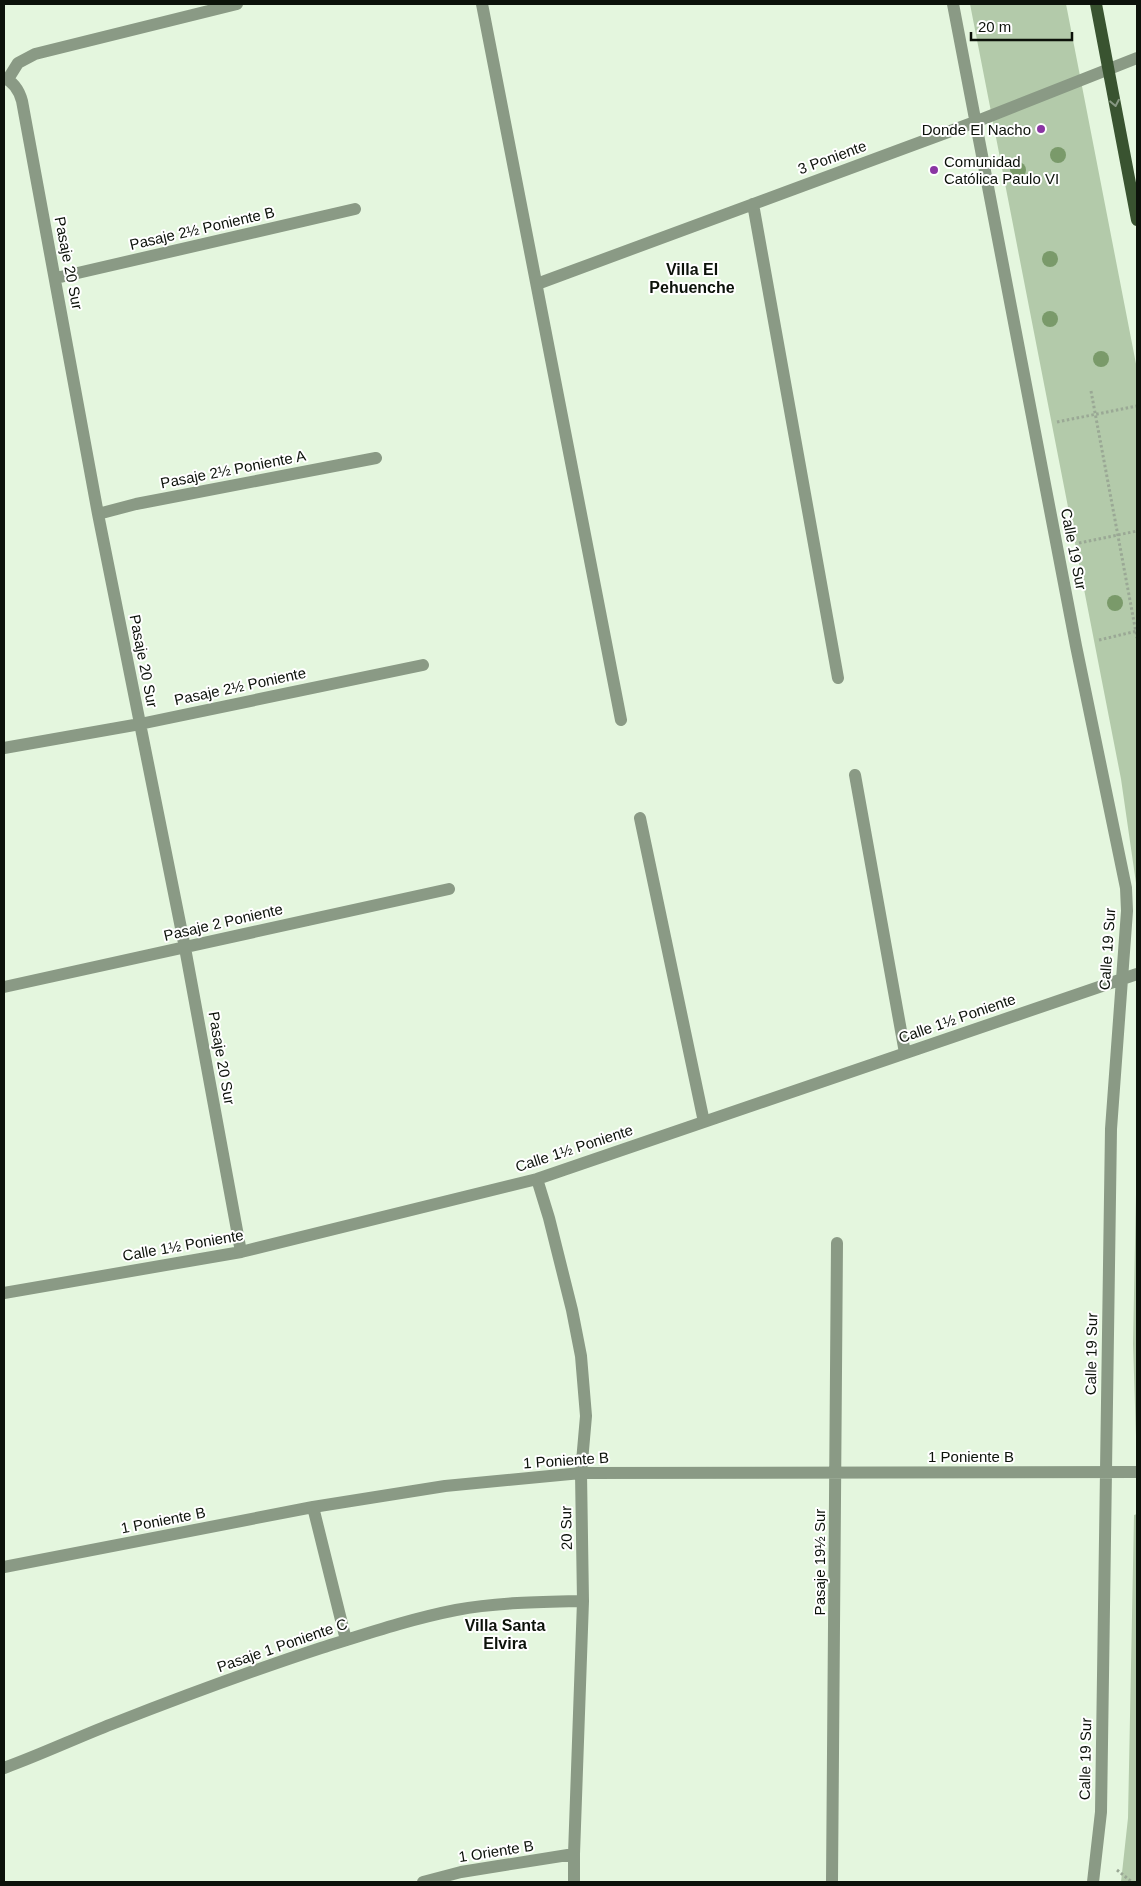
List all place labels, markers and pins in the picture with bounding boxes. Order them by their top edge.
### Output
place label: Donde El Nacho [922,121,1031,138]
marker: Donde El Nacho [1035,123,1047,135]
place label: Comunidad Católica Paulo VI [944,153,1059,187]
marker: Comunidad Católica Paulo VI [928,164,940,176]

